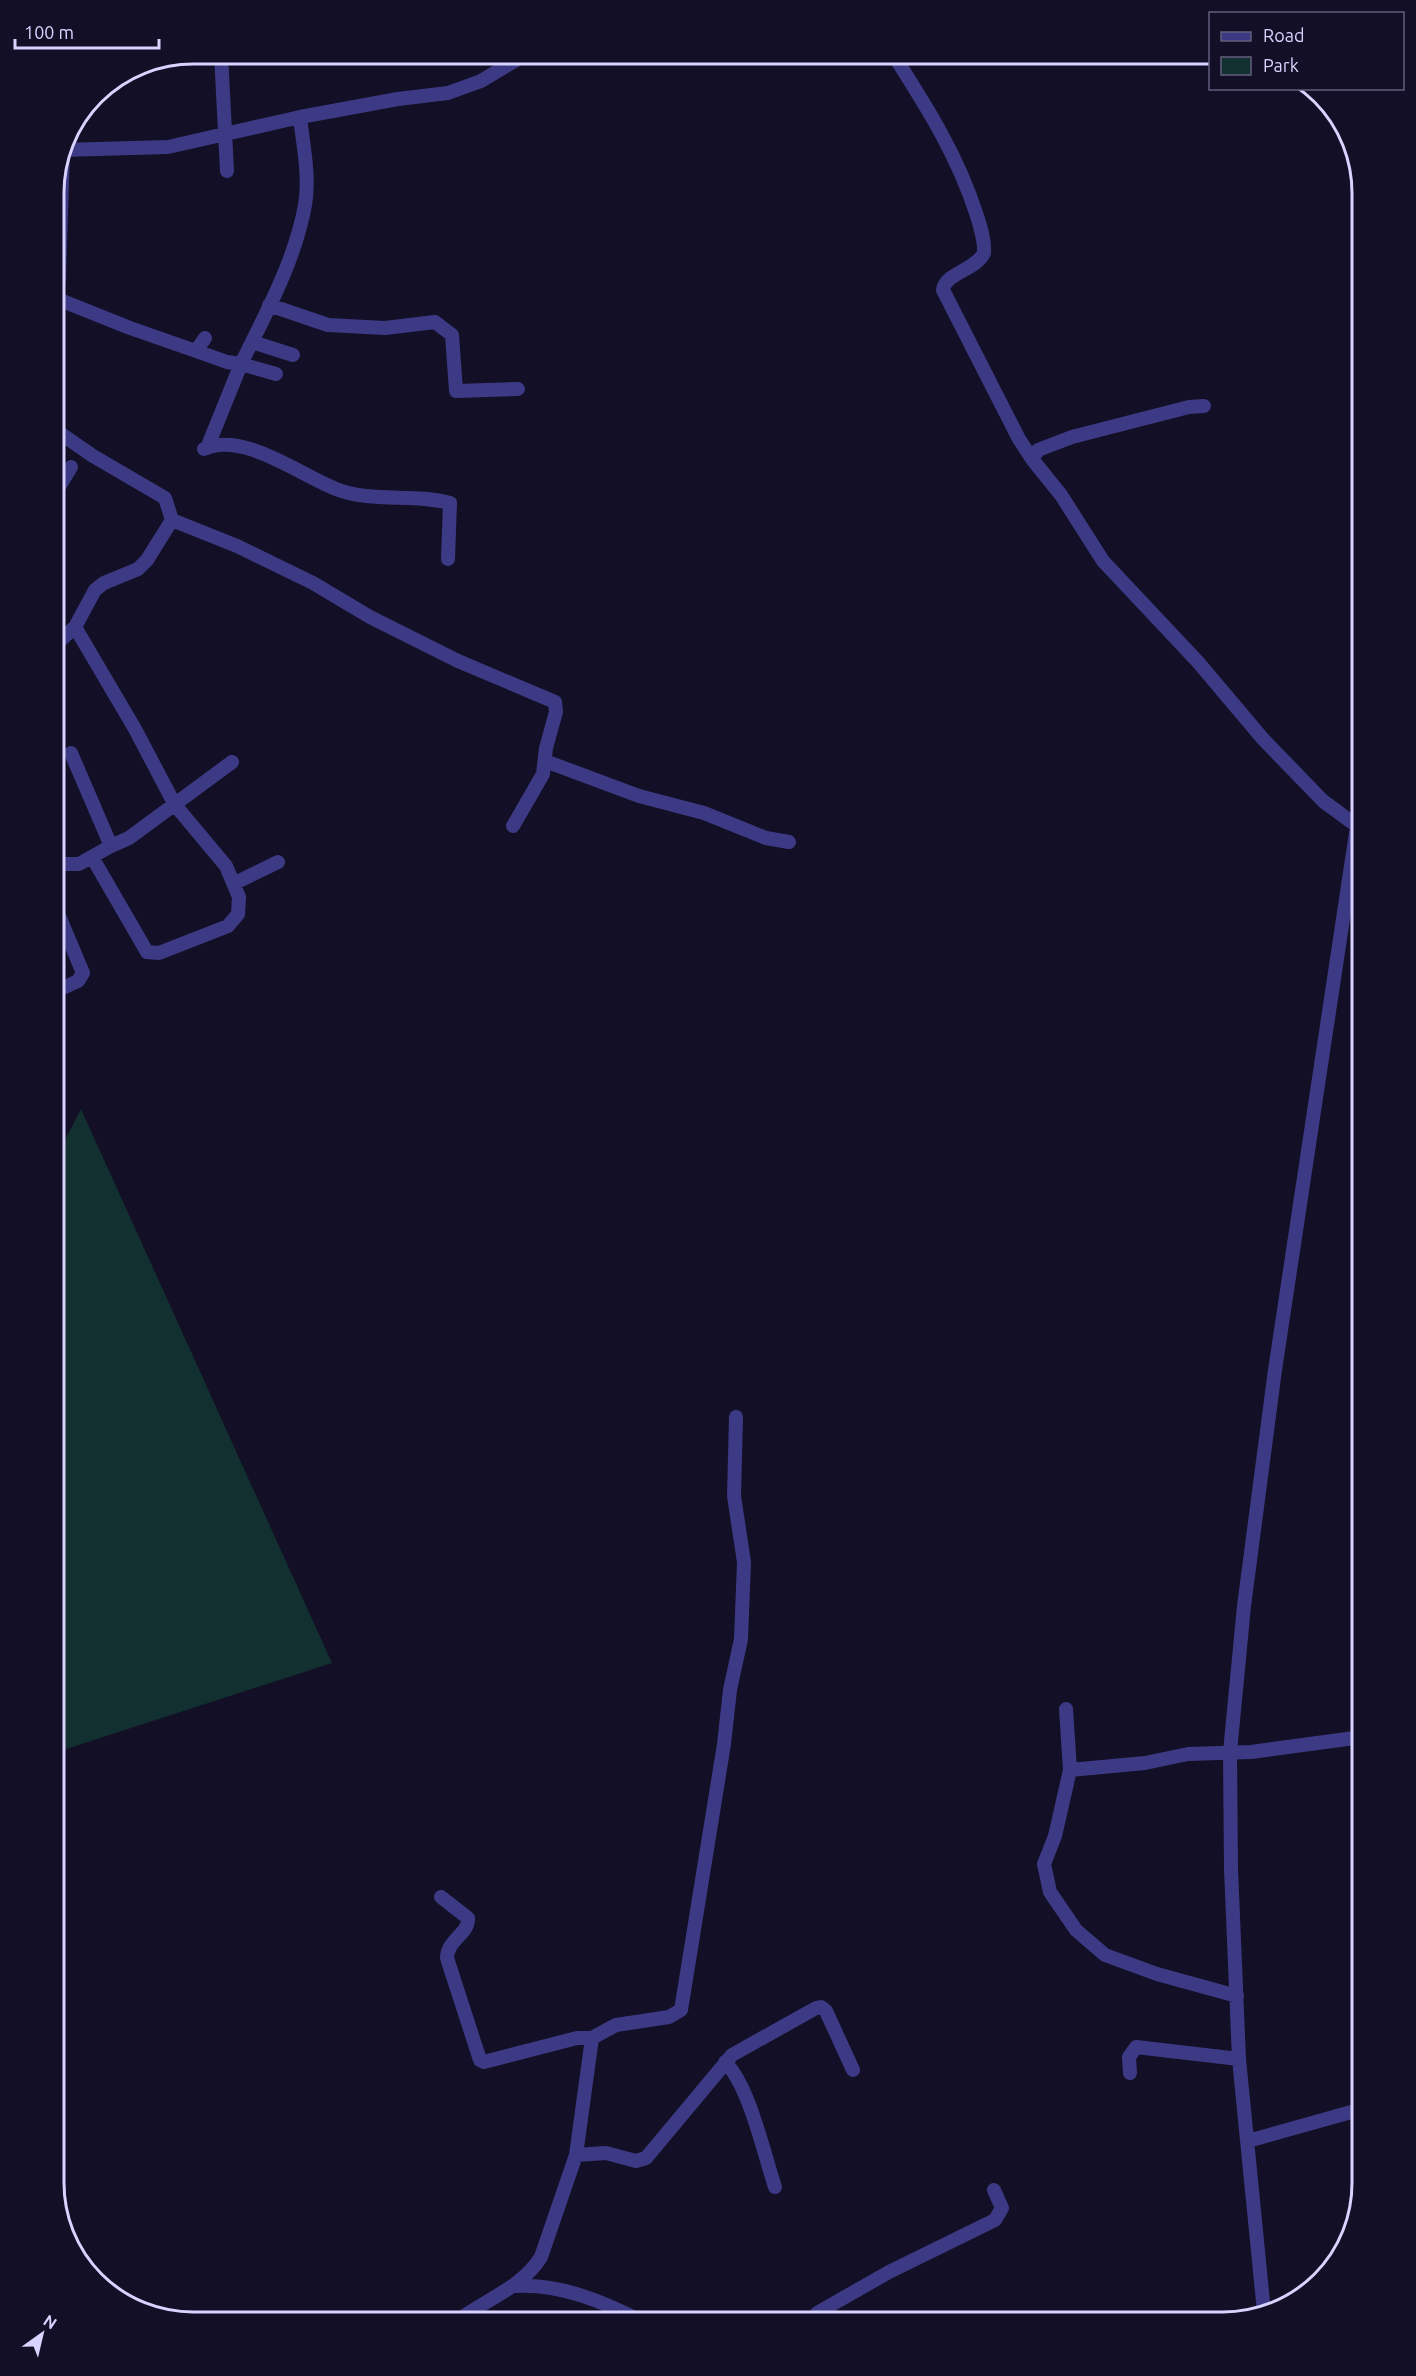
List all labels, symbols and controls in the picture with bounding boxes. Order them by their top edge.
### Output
scale bar [15,12,159,50]
legend [1209,12,1404,90]
text: 100 m [24,22,74,42]
text: Road [1263,25,1305,45]
text: Park [1263,55,1299,75]
north arrow [12,2304,72,2364]
text: N [40,2311,60,2332]

